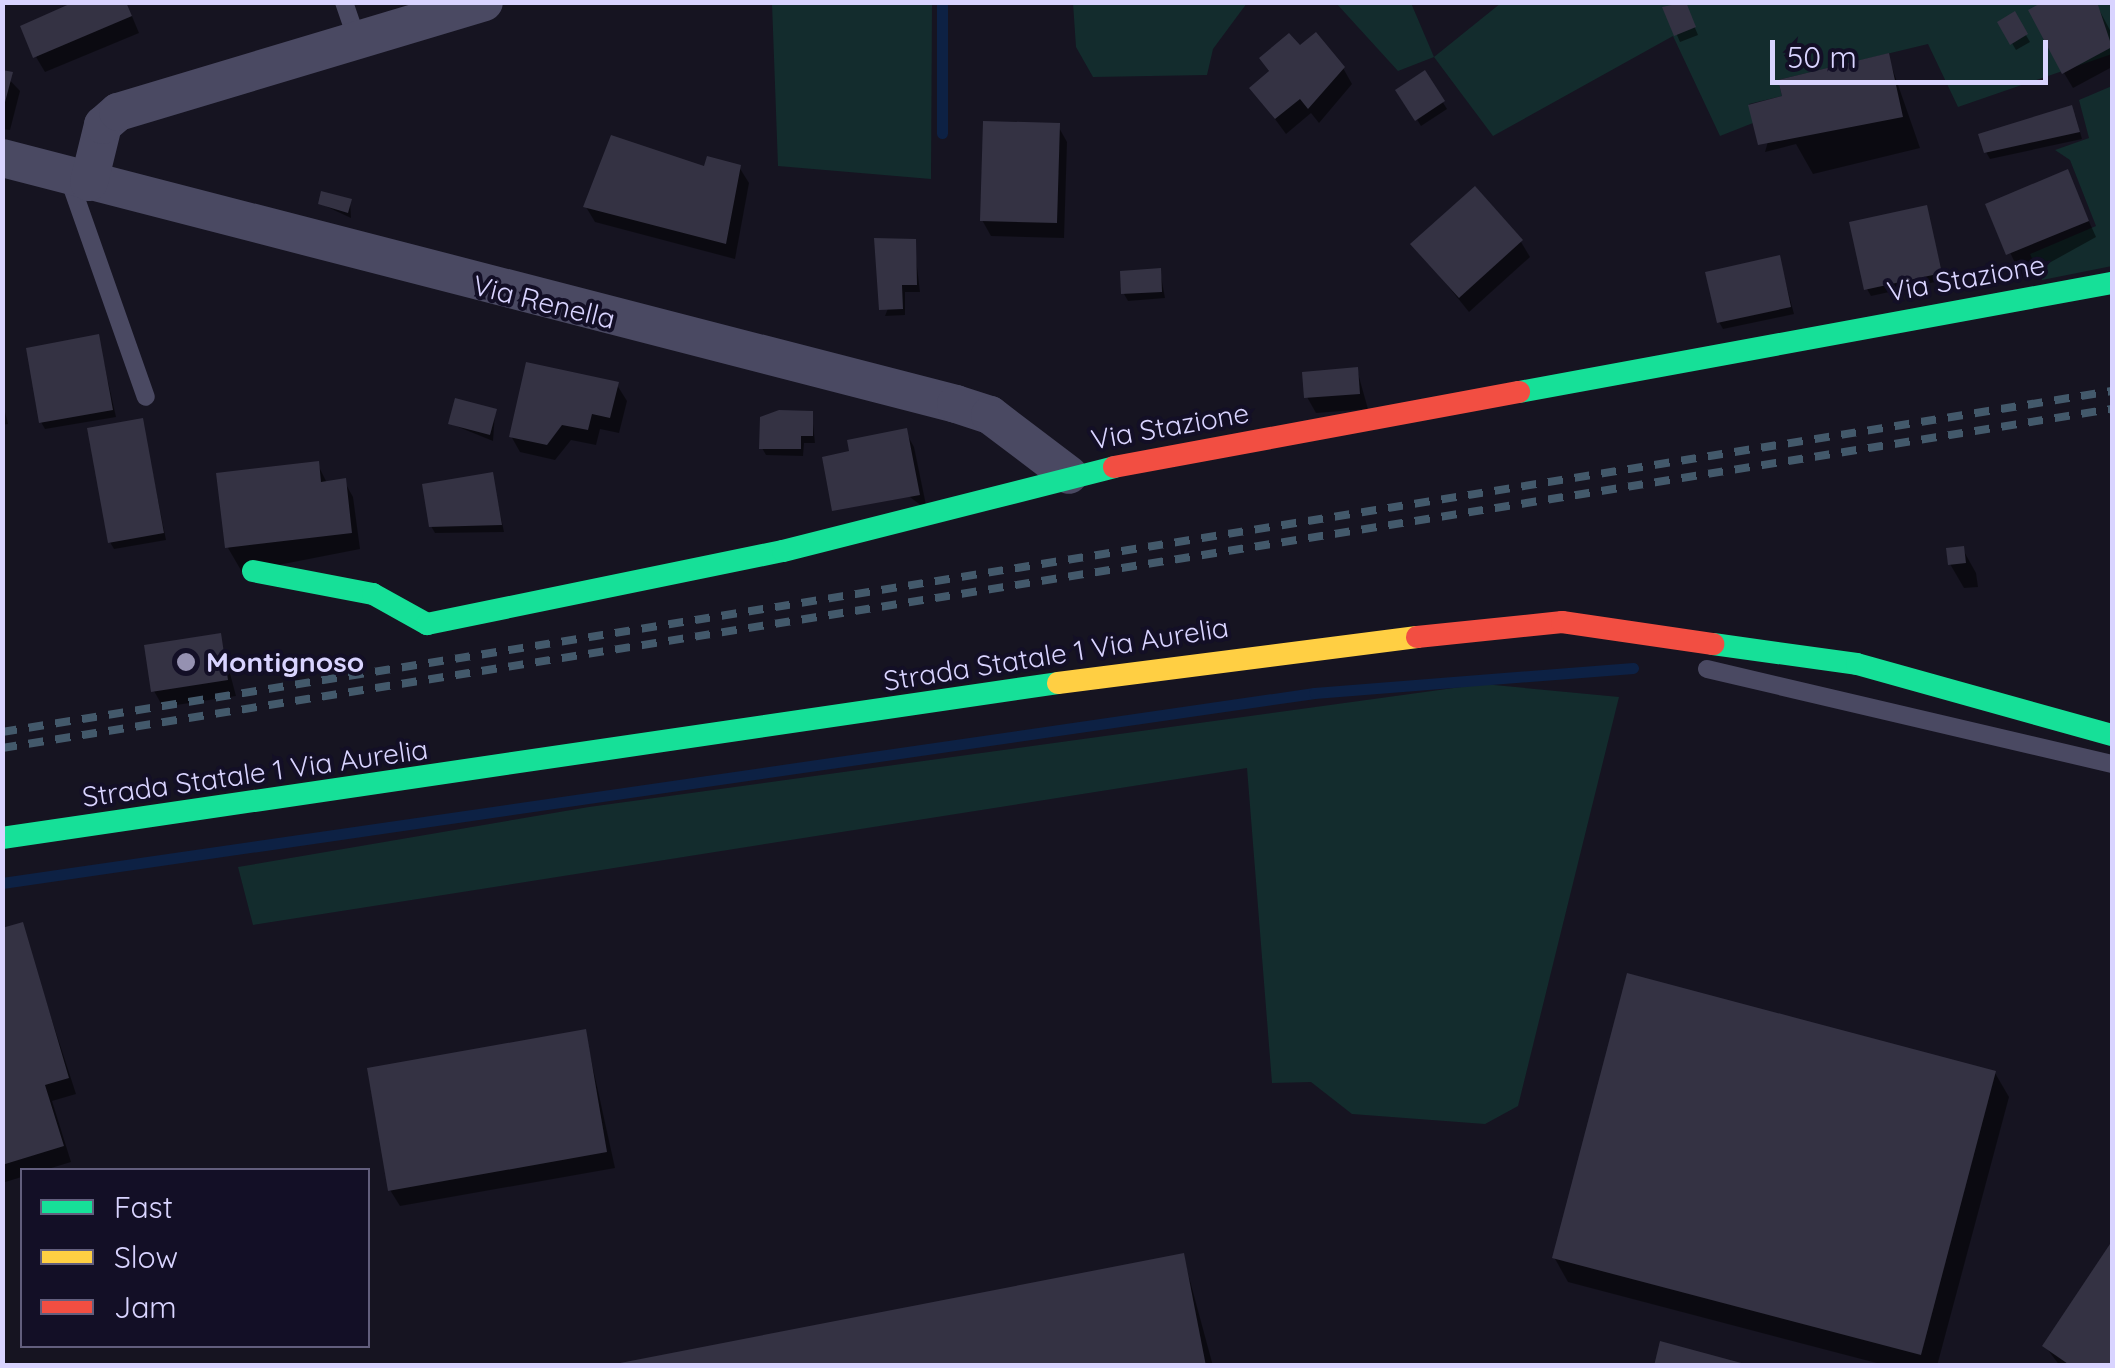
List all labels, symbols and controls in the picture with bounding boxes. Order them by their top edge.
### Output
scale bar [1775,20,2052,82]
text: 50 m [1787,38,1857,76]
street label: Via Stazione [1884,248,2048,308]
street label: Via Renella [469,268,619,336]
street label: Via Stazione [1088,396,1252,456]
street label: Strada Statale 1 Via Aurelia [881,610,1231,698]
place label: Montignoso [206,645,364,679]
marker: Montignoso [175,651,197,673]
street label: Strada Statale 1 Via Aurelia [80,732,430,814]
legend [20,1168,370,1348]
text: Fast [114,1188,173,1226]
text: Slow [114,1238,178,1276]
text: Jam [114,1288,177,1326]

